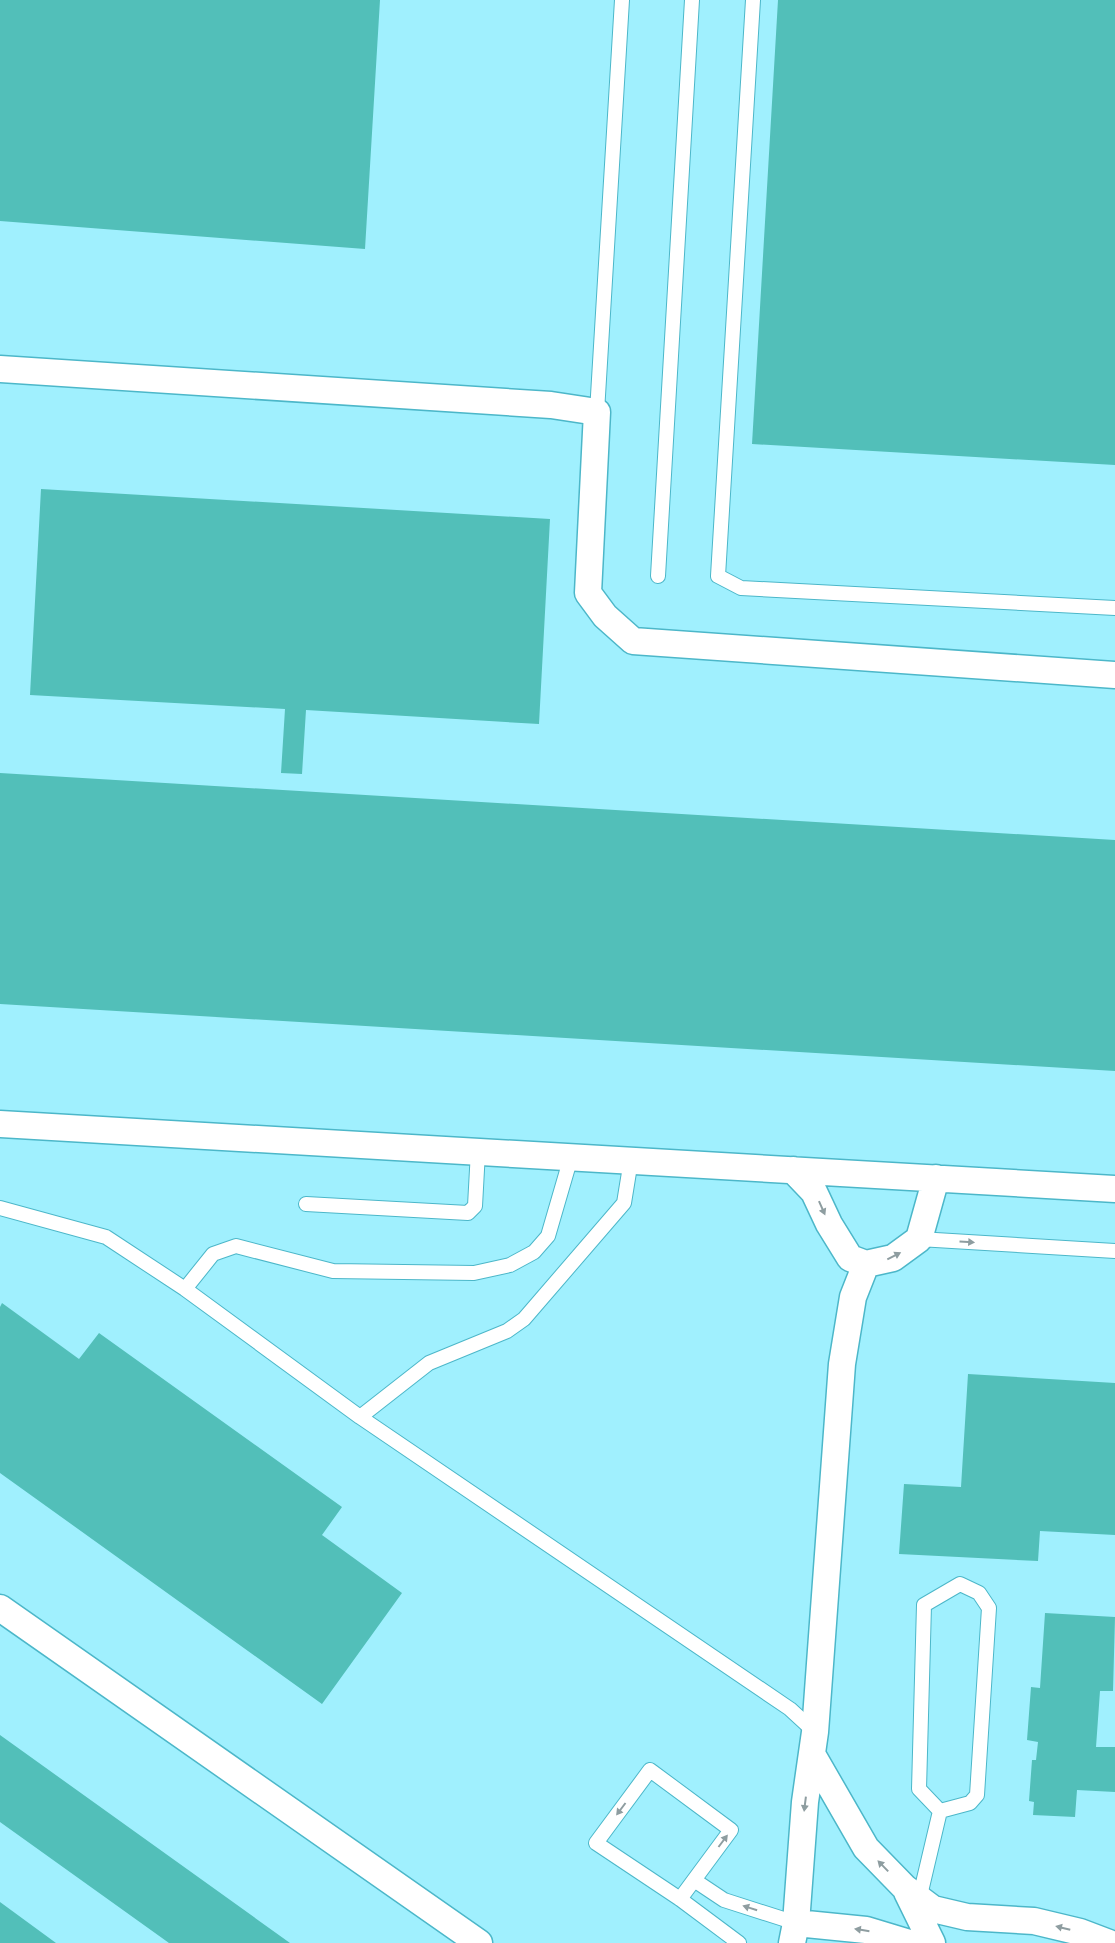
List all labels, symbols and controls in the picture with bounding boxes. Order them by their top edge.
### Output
one-way arrow [818,1201,826,1215]
one-way arrow [960,1239,976,1247]
one-way arrow [887,1252,902,1260]
one-way arrow [801,1796,809,1812]
one-way arrow [616,1802,626,1816]
one-way arrow [717,1835,728,1848]
one-way arrow [877,1860,889,1872]
one-way arrow [742,1904,757,1911]
one-way arrow [1056,1924,1071,1932]
one-way arrow [854,1926,870,1934]

